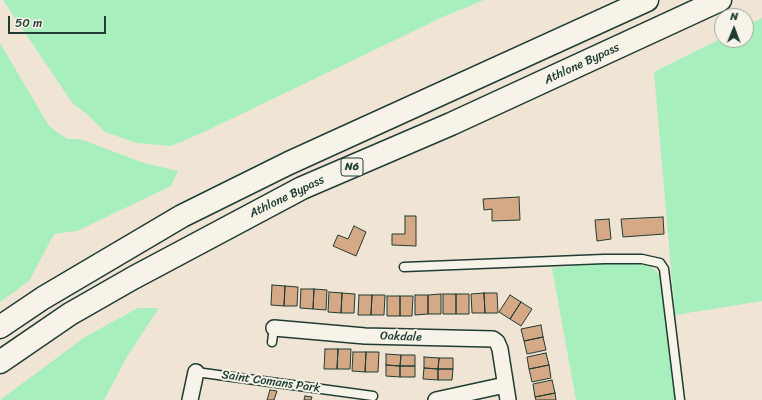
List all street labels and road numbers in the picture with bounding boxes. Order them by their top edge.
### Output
street label: Athlone Bypass [542,40,622,88]
road number: N6 [341,158,363,176]
street label: Athlone Bypass [247,173,327,221]
street label: Oakdale [380,329,422,345]
street label: Saint Comans Park [221,368,321,396]

